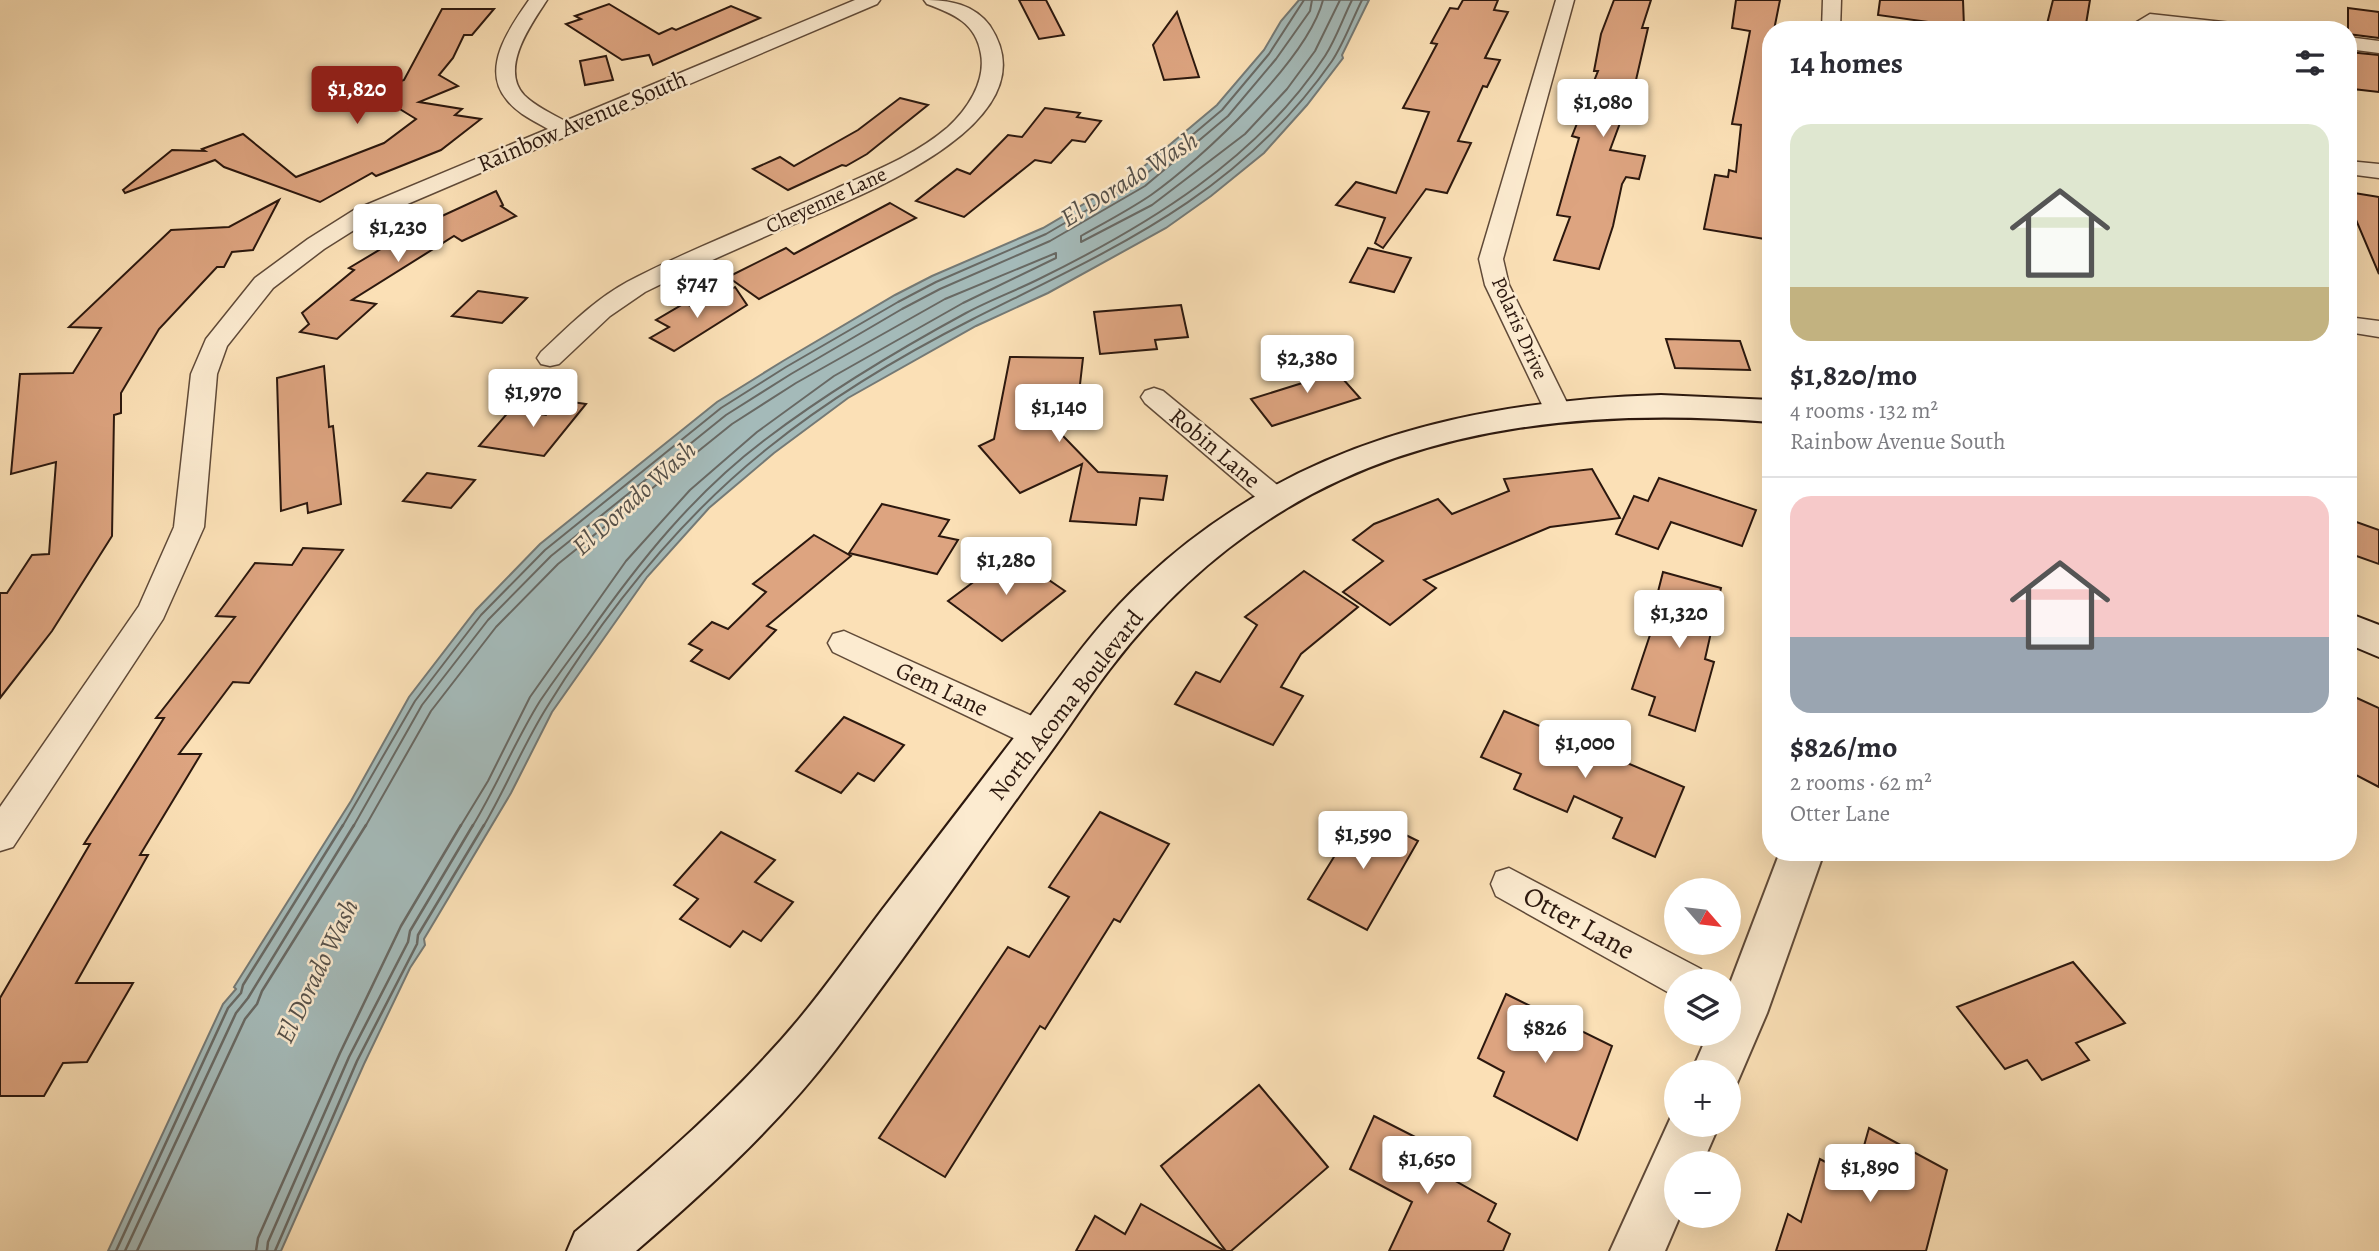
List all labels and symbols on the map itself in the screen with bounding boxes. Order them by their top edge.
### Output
street label: Rainbow Avenue South [472,62,692,180]
pin: $1,820 [300,66,414,126]
pin: $1,080 [1546,80,1660,139]
water label: El Dorado Wash [1053,123,1205,235]
street label: Cheyenne Lane [761,160,891,240]
pin: $1,230 [341,204,455,264]
pin: $747 [656,260,738,320]
street label: Polaris Drive [1485,272,1555,384]
pin: $2,380 [1250,336,1364,395]
pin: $1,970 [476,370,590,429]
pin: $1,140 [1002,384,1116,444]
street label: Robin Lane [1163,400,1267,496]
water label: El Dorado Wash [564,433,704,563]
pin: $1,280 [949,538,1063,597]
pin: $1,320 [1622,590,1736,650]
street label: North Acoma Boulevard [981,603,1151,807]
street label: Gem Lane [891,654,993,724]
pin: $1,000 [1528,720,1642,780]
pin: $1,590 [1306,812,1420,871]
street label: Otter Lane [1517,877,1641,969]
north arrow [1664,878,1741,956]
water label: El Dorado Wash [267,893,367,1049]
pin: $826 [1504,1006,1586,1065]
pin: $1,650 [1370,1136,1484,1196]
pin: $1,890 [1813,1144,1927,1204]

